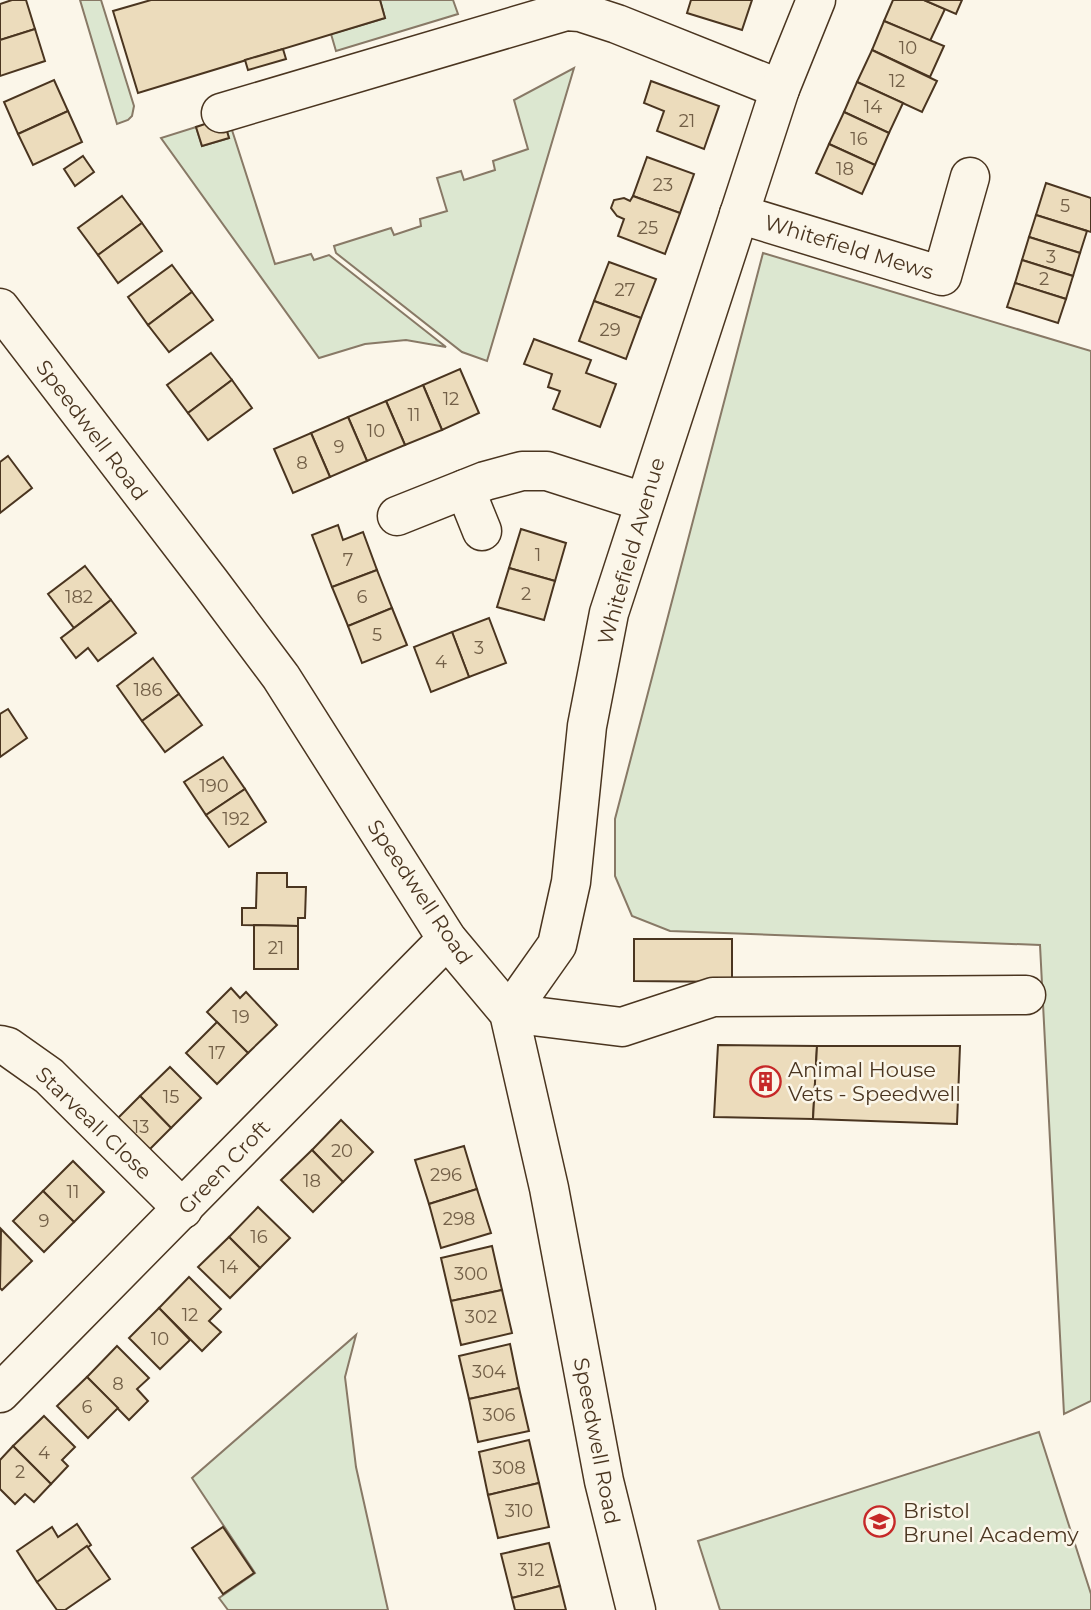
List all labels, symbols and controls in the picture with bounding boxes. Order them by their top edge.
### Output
house number: 10 [899,37,917,59]
house number: 12 [889,70,905,92]
house number: 14 [864,96,882,118]
house number: 21 [679,110,695,132]
house number: 16 [850,128,868,150]
house number: 18 [836,158,854,180]
house number: 23 [653,174,673,196]
house number: 5 [1060,195,1070,217]
street label: Whitefield Mews [761,209,937,285]
house number: 25 [638,217,658,239]
house number: 3 [1046,246,1056,268]
house number: 2 [1039,268,1049,290]
house number: 27 [615,279,635,301]
house number: 29 [599,319,621,341]
street label: Speedwell Road [31,355,153,505]
house number: 12 [443,388,459,410]
house number: 11 [408,404,421,426]
house number: 10 [367,420,385,442]
house number: 9 [334,436,345,458]
house number: 8 [296,452,308,474]
street label: Whitefield Avenue [592,455,670,647]
house number: 1 [535,544,541,566]
house number: 7 [343,549,353,571]
house number: 2 [521,583,531,605]
house number: 182 [65,586,93,608]
house number: 6 [357,586,368,608]
house number: 5 [372,624,382,646]
house number: 3 [474,637,484,659]
house number: 4 [435,651,447,673]
house number: 186 [134,679,163,701]
house number: 190 [199,775,229,797]
house number: 192 [222,808,250,830]
street label: Speedwell Road [362,815,478,969]
house number: 21 [268,937,284,959]
house number: 19 [232,1006,250,1028]
house number: 17 [208,1042,226,1064]
place label: Animal House Vets - Speedwell [788,1057,961,1106]
street label: Starveall Close [31,1061,157,1185]
building icon: Animal House Vets - Speedwell [748,1064,782,1098]
house number: 15 [163,1086,179,1108]
street label: Green Croft [173,1115,275,1219]
house number: 13 [133,1116,149,1138]
house number: 20 [331,1140,353,1162]
house number: 296 [430,1164,462,1186]
house number: 18 [303,1170,321,1192]
house number: 11 [67,1181,80,1203]
house number: 298 [443,1208,475,1230]
house number: 9 [39,1210,50,1232]
house number: 16 [250,1226,268,1248]
house number: 14 [220,1256,238,1278]
house number: 300 [454,1263,488,1285]
house number: 12 [182,1304,198,1326]
house number: 302 [465,1306,497,1328]
house number: 10 [151,1328,169,1350]
street label: Speedwell Road [569,1356,625,1526]
house number: 304 [472,1361,506,1383]
house number: 8 [112,1373,124,1395]
house number: 6 [82,1396,93,1418]
house number: 306 [482,1404,516,1426]
house number: 4 [38,1442,50,1464]
house number: 308 [492,1457,526,1479]
house number: 2 [15,1461,25,1483]
place label: Bristol Brunel Academy [903,1498,1079,1547]
house number: 310 [505,1500,533,1522]
school or university icon: Bristol Brunel Academy [863,1505,897,1539]
house number: 312 [518,1559,544,1581]

